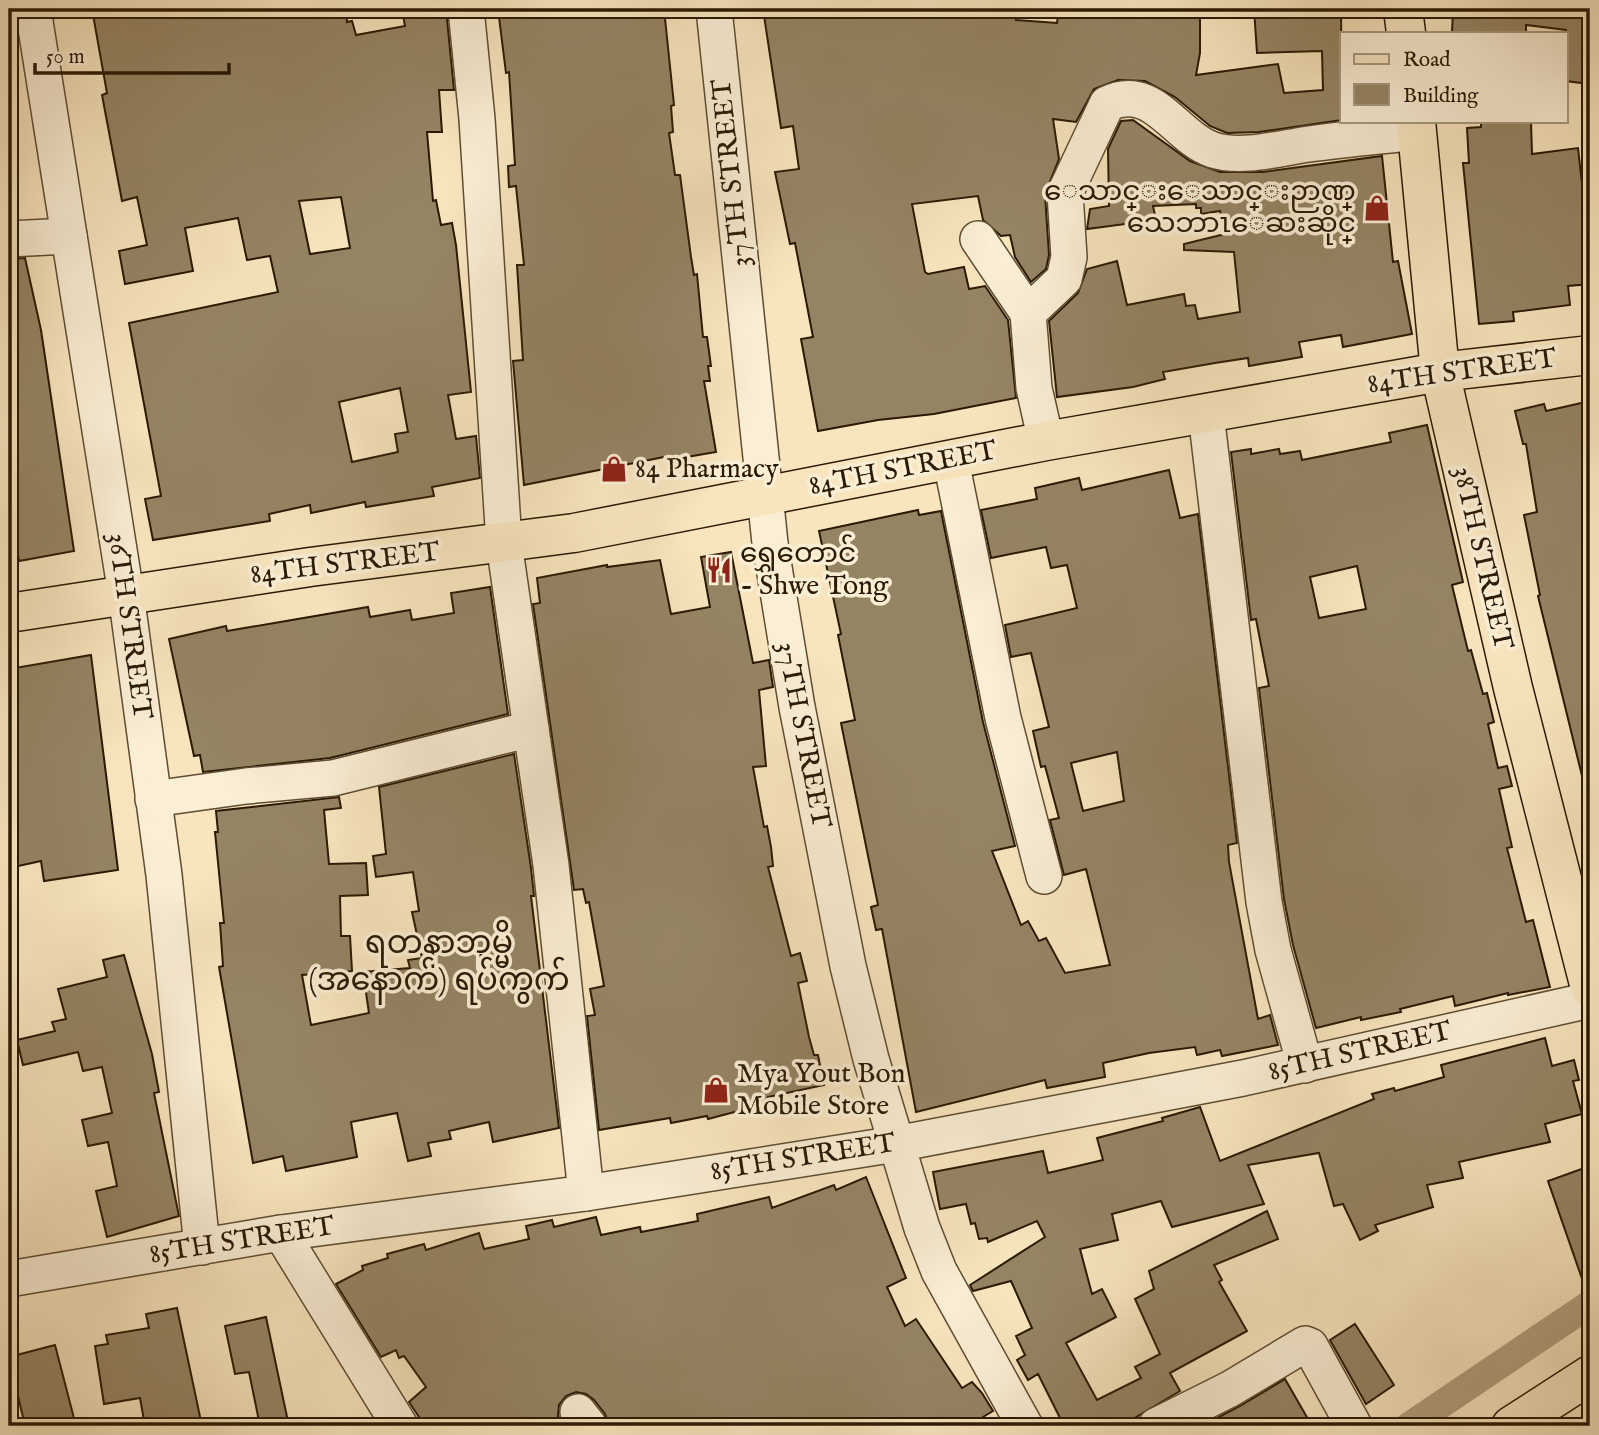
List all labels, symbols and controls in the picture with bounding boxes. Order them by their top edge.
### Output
scale bar [35,32,229,76]
legend [1340,32,1568,122]
text: 50 m [46,44,85,71]
text: Road [1403,47,1451,74]
street label: 37TH STREET [705,76,759,269]
text: Building [1403,83,1479,110]
place label: ေသာင္းေသာင္းဉာဏ္ သေဘာၤေဆးဆိုင္ [1044,175,1356,245]
shop icon: ေသာင္းေသာင္းဉာဏ္ သေဘာၤေဆးဆိုင္ [1362,193,1392,223]
street label: 84TH STREET [1365,341,1559,403]
street label: 84TH STREET [806,434,1000,504]
place label: 84 Pharmacy [635,452,779,487]
shop icon: 84 Pharmacy [599,454,629,484]
street label: 38TH STREET [1444,463,1520,654]
street label: 36TH STREET [99,531,159,722]
place label: ရွှေတောင် - Shwe Tong [740,534,889,604]
street label: 84TH STREET [248,535,442,593]
restaurant icon: ရွှေတောင် - Shwe Tong [704,555,734,585]
street label: 37TH STREET [768,639,838,832]
district label: ရတနာဘုမ္မိ (အနောက်) ရပ်ကွက် [308,919,570,1005]
street label: 85TH STREET [1265,1014,1456,1090]
place label: Mya Yout Bon Mobile Store [737,1057,905,1124]
shop icon: Mya Yout Bon Mobile Store [701,1075,731,1105]
street label: 85TH STREET [708,1126,899,1190]
street label: 85TH STREET [147,1209,338,1273]

